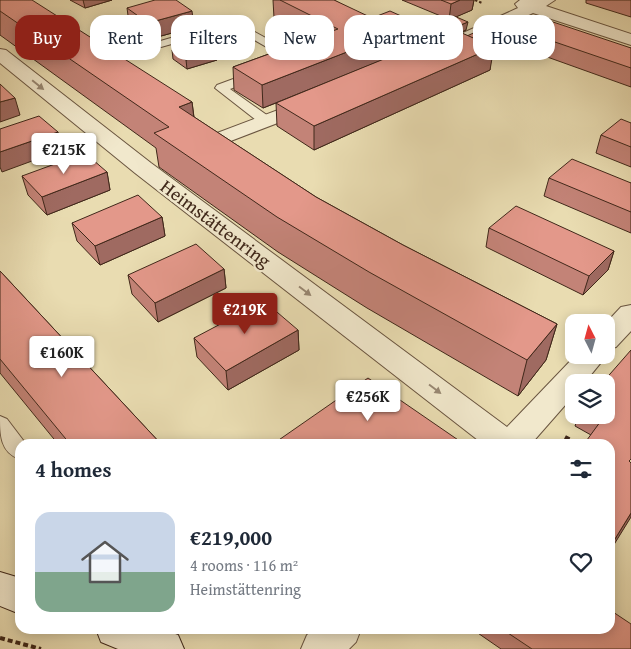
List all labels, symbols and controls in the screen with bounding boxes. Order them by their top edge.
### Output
chip: Buy [15,15,80,60]
chip: Rent [90,15,161,60]
chip: Filters [171,15,255,60]
chip: New [265,15,334,60]
chip: Apartment [344,15,463,60]
chip: House [473,15,555,60]
one-way arrow [31,79,44,90]
pin: €215K [29,132,99,175]
text: €215K [42,137,86,161]
street label: Heimstättenring [155,172,278,274]
one-way arrow [298,285,311,296]
pin: €219K [210,292,280,335]
text: €219K [223,297,267,321]
north arrow [565,314,615,364]
map controls [565,314,615,424]
pin: €160K [27,336,97,378]
text: €160K [40,340,84,364]
button: layers [565,374,615,424]
pin: €256K [333,380,403,422]
text: €256K [346,384,390,408]
one-way arrow [428,384,441,395]
text: 4 homes [35,454,111,485]
icon: filters [567,455,595,483]
text: €219,000 [190,522,272,553]
icon: home [75,532,135,592]
icon: heart [567,548,595,576]
text: 4 rooms · 116 m² [190,553,298,577]
text: Heimstättenring [190,577,301,601]

